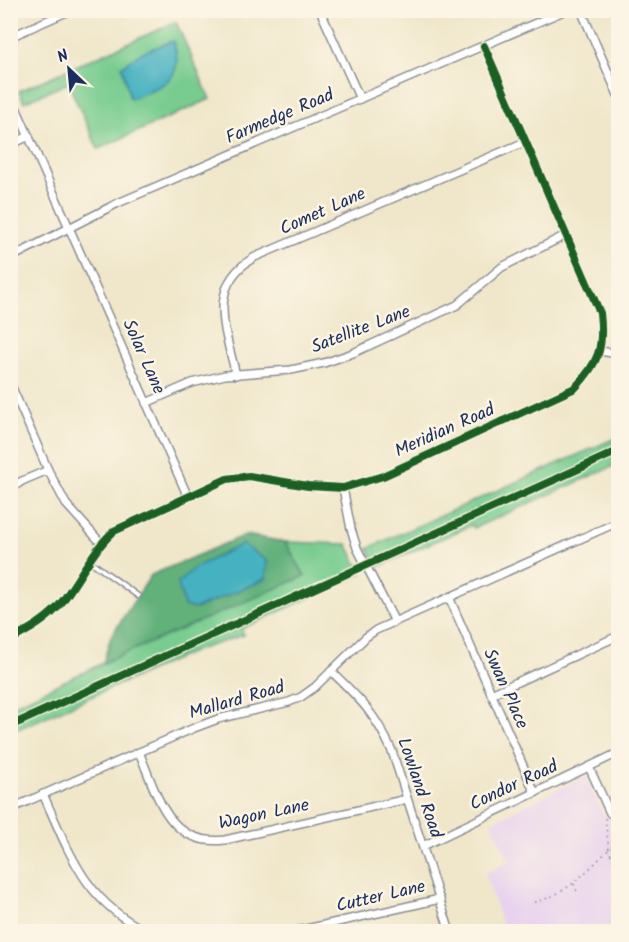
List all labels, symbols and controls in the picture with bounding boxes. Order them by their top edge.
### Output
north arrow [39,39,99,99]
text: N [53,43,73,70]
street label: Farmedge Road [221,81,340,153]
street label: Comet Lane [275,180,371,244]
street label: Satellite Lane [307,298,415,362]
street label: Solar Lane [114,315,172,399]
street label: Meridian Road [390,396,501,466]
street label: Swan Place [474,644,536,734]
street label: Mallard Road [186,673,289,728]
street label: Lowland Road [388,734,450,843]
street label: Condor Road [465,752,564,819]
street label: Wagon Lane [216,791,312,839]
street label: Cutter Lane [334,873,428,921]

